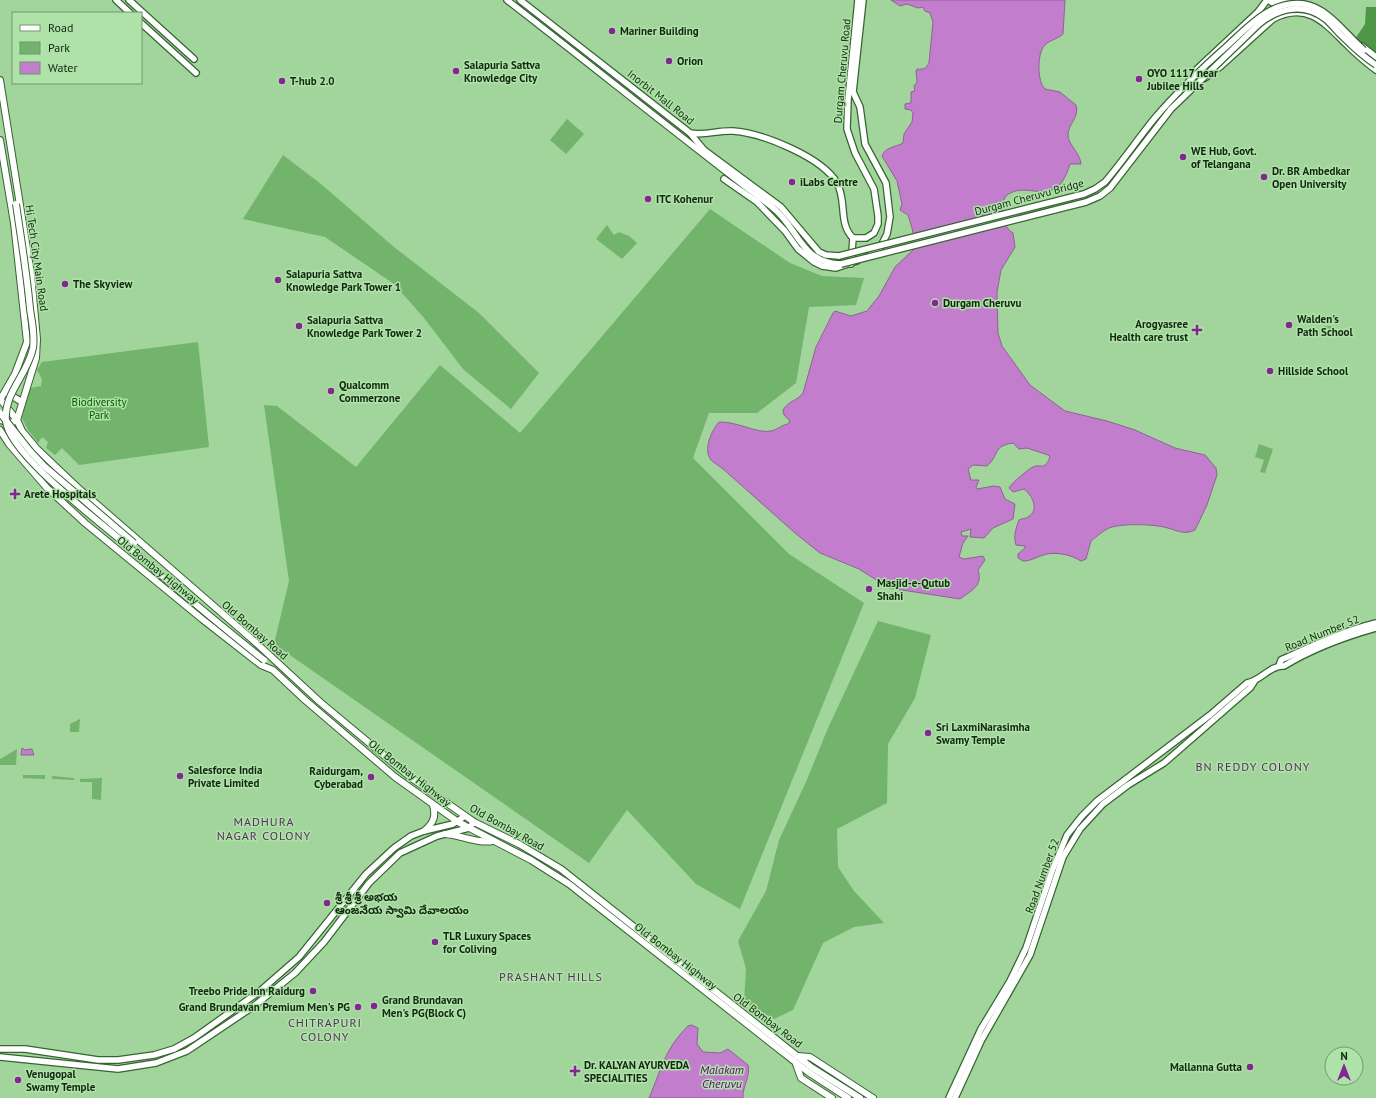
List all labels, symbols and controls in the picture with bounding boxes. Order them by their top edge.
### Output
legend [12,12,142,84]
street label: Durgam Cheruvu Road [830,18,854,124]
text: Road [48,20,73,35]
place label: Mariner Building [620,24,699,38]
marker: Mariner Building [607,26,617,36]
text: Park [48,40,70,55]
place label: Orion [677,54,703,68]
marker: Orion [664,56,674,66]
place label: Salapuria Sattva Knowledge City [464,58,540,85]
text: Water [48,60,78,75]
marker: Salapuria Sattva Knowledge City [451,66,461,76]
street label: Inorbit Mall Road [625,66,697,128]
place label: OYO 1117 near Jubilee Hills [1146,66,1218,93]
place label: T-hub 2.0 [290,74,335,88]
marker: OYO 1117 near Jubilee Hills [1134,74,1144,84]
marker: T-hub 2.0 [277,76,287,86]
place label: WE Hub, Govt. of Telangana [1191,144,1257,171]
marker: WE Hub, Govt. of Telangana [1178,152,1188,162]
place label: Dr. BR Ambedkar Open University [1272,164,1350,191]
marker: Dr. BR Ambedkar Open University [1259,172,1269,182]
place label: iLabs Centre [800,175,858,189]
street label: Durgam Cheruvu Bridge [973,176,1085,218]
marker: iLabs Centre [787,177,797,187]
place label: ITC Kohenur [656,192,713,206]
marker: ITC Kohenur [643,194,653,204]
street label: Hi Tech City Main Road [23,204,51,312]
place label: Salapuria Sattva Knowledge Park Tower 1 [286,267,401,294]
marker: Salapuria Sattva Knowledge Park Tower 1 [273,275,283,285]
place label: The Skyview [73,277,133,291]
marker: The Skyview [60,279,70,289]
place label: Durgam Cheruvu [943,296,1022,310]
marker: Durgam Cheruvu [930,298,940,308]
place label: Walden's Path School [1297,312,1353,339]
place label: Salapuria Sattva Knowledge Park Tower 2 [307,313,422,340]
place label: Arogyasree Health care trust [1109,317,1188,344]
marker: Walden's Path School [1284,320,1294,330]
marker: Salapuria Sattva Knowledge Park Tower 2 [294,321,304,331]
marker: Arogyasree Health care trust [1191,324,1203,336]
place label: Hillside School [1278,364,1349,378]
marker: Hillside School [1265,366,1275,376]
place label: Qualcomm Commerzone [339,378,401,405]
marker: Qualcomm Commerzone [326,386,336,396]
park label: Biodiversity Park [71,395,127,422]
place label: Arete Hospitals [24,487,96,501]
marker: Arete Hospitals [9,488,21,500]
street label: Old Bombay Highway [114,533,202,608]
place label: Masjid-e-Qutub Shahi [877,576,950,603]
marker: Masjid-e-Qutub Shahi [864,584,874,594]
street label: Old Bombay Road [219,597,291,663]
street label: Road Number 52 [1283,612,1361,654]
place label: Sri LaxmiNarasimha Swamy Temple [936,720,1030,747]
marker: Sri LaxmiNarasimha Swamy Temple [923,728,933,738]
street label: Old Bombay Highway [366,736,455,810]
district label: BN REDDY COLONY [1196,759,1310,774]
place label: Salesforce India Private Limited [188,763,262,790]
place label: Raidurgam, Cyberabad [309,764,363,791]
marker: Salesforce India Private Limited [175,771,185,781]
marker: Raidurgam, Cyberabad [366,772,376,782]
street label: Old Bombay Road [467,801,547,853]
district label: MADHURA NAGAR COLONY [217,814,311,843]
street label: Road Number 52 [1022,837,1062,915]
place label: శ్రీ శ్రీ శ్రీ అభయ ఆంజనేయ స్వామి దేవాలయం [335,890,469,918]
marker: శ్రీ శ్రీ శ్రీ అభయ ఆంజనేయ స్వామి దేవాలయం [322,898,332,908]
street label: Old Bombay Highway [632,919,721,993]
place label: TLR Luxury Spaces for Coliving [443,929,531,956]
marker: TLR Luxury Spaces for Coliving [430,937,440,947]
district label: PRASHANT HILLS [499,969,603,984]
place label: Treebo Pride Inn Raidurg [189,984,305,998]
marker: Treebo Pride Inn Raidurg [308,986,318,996]
street label: Old Bombay Road [731,989,805,1051]
place label: Grand Brundavan Men's PG(Block C) [382,993,466,1020]
place label: Grand Brundavan Premium Men's PG [179,1000,350,1014]
marker: Grand Brundavan Men's PG(Block C) [369,1001,379,1011]
marker: Grand Brundavan Premium Men's PG [353,1002,363,1012]
district label: CHITRAPURI COLONY [288,1015,362,1044]
north arrow [1324,1046,1364,1086]
text: N [1340,1049,1348,1063]
place label: Dr. KALYAN AYURVEDA SPECIALITIES [584,1058,690,1085]
place label: Mallanna Gutta [1170,1060,1242,1074]
water label: Malakam Cheruvu [700,1062,744,1091]
marker: Mallanna Gutta [1245,1062,1255,1072]
marker: Dr. KALYAN AYURVEDA SPECIALITIES [569,1065,581,1077]
place label: Venugopal Swamy Temple [25,1067,96,1094]
marker: Venugopal Swamy Temple [13,1075,23,1085]

